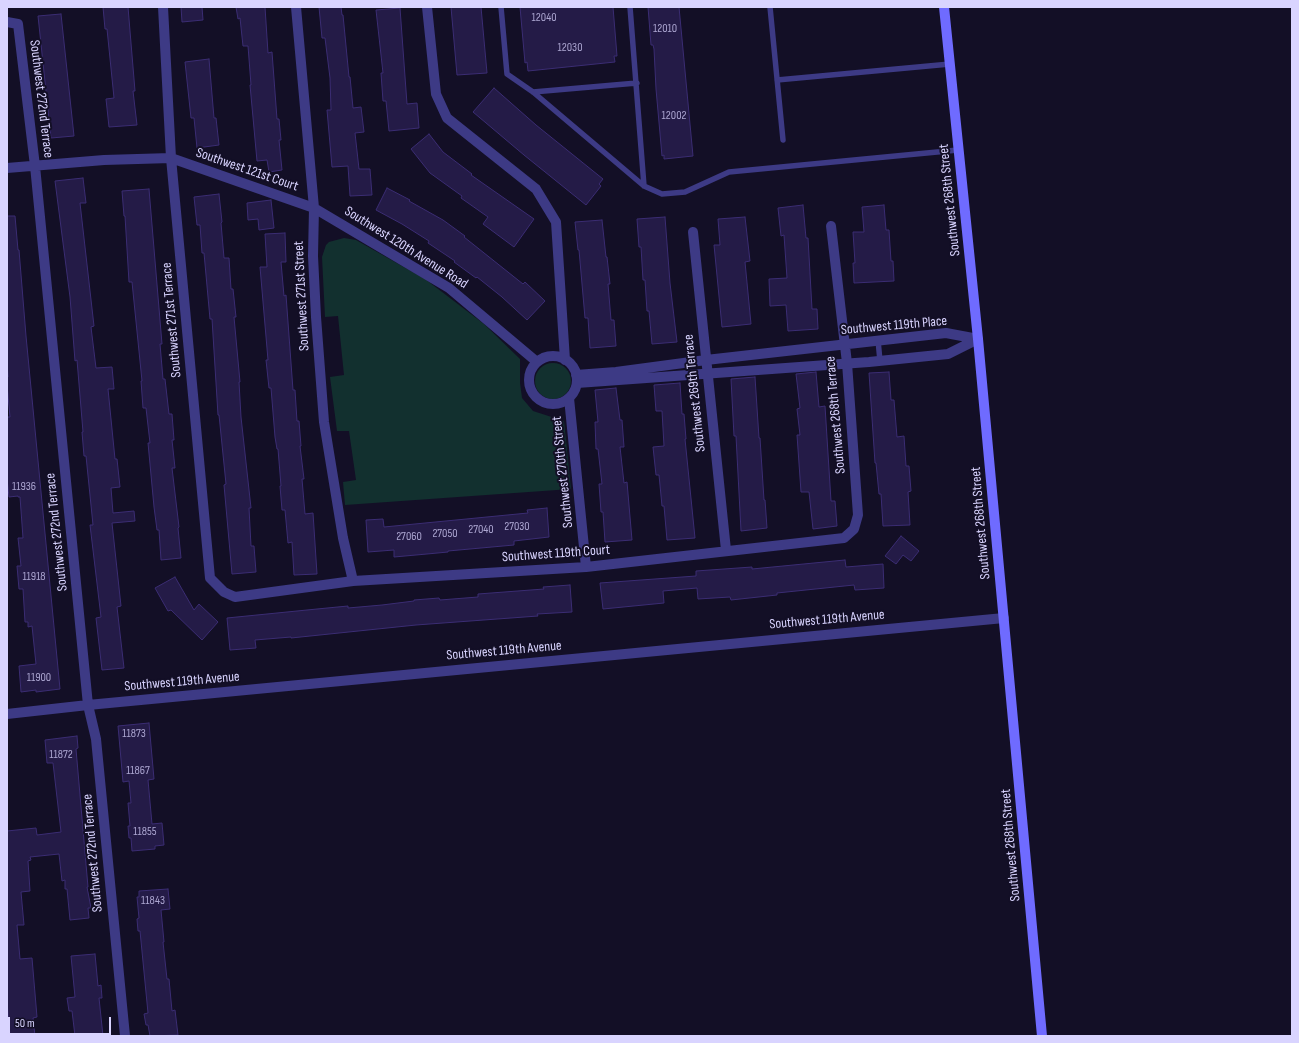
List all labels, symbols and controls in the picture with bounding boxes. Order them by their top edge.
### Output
house number: 12040 [532,11,556,25]
house number: 12010 [653,22,677,36]
street label: Southwest 272nd Terrace [25,39,57,159]
house number: 12030 [557,41,583,55]
house number: 12002 [662,109,686,123]
street label: Southwest 268th Street [936,143,964,257]
street label: Southwest 121st Court [194,145,300,195]
street label: Southwest 120th Avenue Road [341,203,471,293]
street label: Southwest 271st Street [291,241,313,351]
street label: Southwest 271st Terrace [159,262,185,378]
street label: Southwest 119th Place [840,313,948,339]
street label: Southwest 269th Terrace [680,333,710,453]
street label: Southwest 268th Terrace [822,355,850,475]
street label: Southwest 270th Street [549,415,577,529]
street label: Southwest 268th Street [968,466,994,580]
street label: Southwest 272nd Terrace [42,472,72,592]
house number: 11936 [12,480,36,494]
house number: 27030 [504,520,530,534]
house number: 27040 [468,523,494,537]
house number: 27050 [432,527,458,541]
house number: 27060 [396,530,422,544]
street label: Southwest 119th Court [501,542,611,566]
house number: 11918 [22,570,46,584]
street label: Southwest 119th Avenue [769,607,885,633]
street label: Southwest 119th Avenue [446,638,562,664]
street label: Southwest 119th Avenue [124,669,240,695]
house number: 11900 [27,671,51,685]
house number: 11873 [122,727,146,741]
house number: 11872 [49,748,73,762]
house number: 11867 [126,764,150,778]
street label: Southwest 268th Street [998,788,1024,902]
street label: Southwest 272nd Terrace [79,793,107,913]
house number: 11855 [133,825,157,839]
house number: 11843 [141,894,165,908]
scale bar [10,1009,113,1035]
text: 50 m [15,1016,35,1031]

